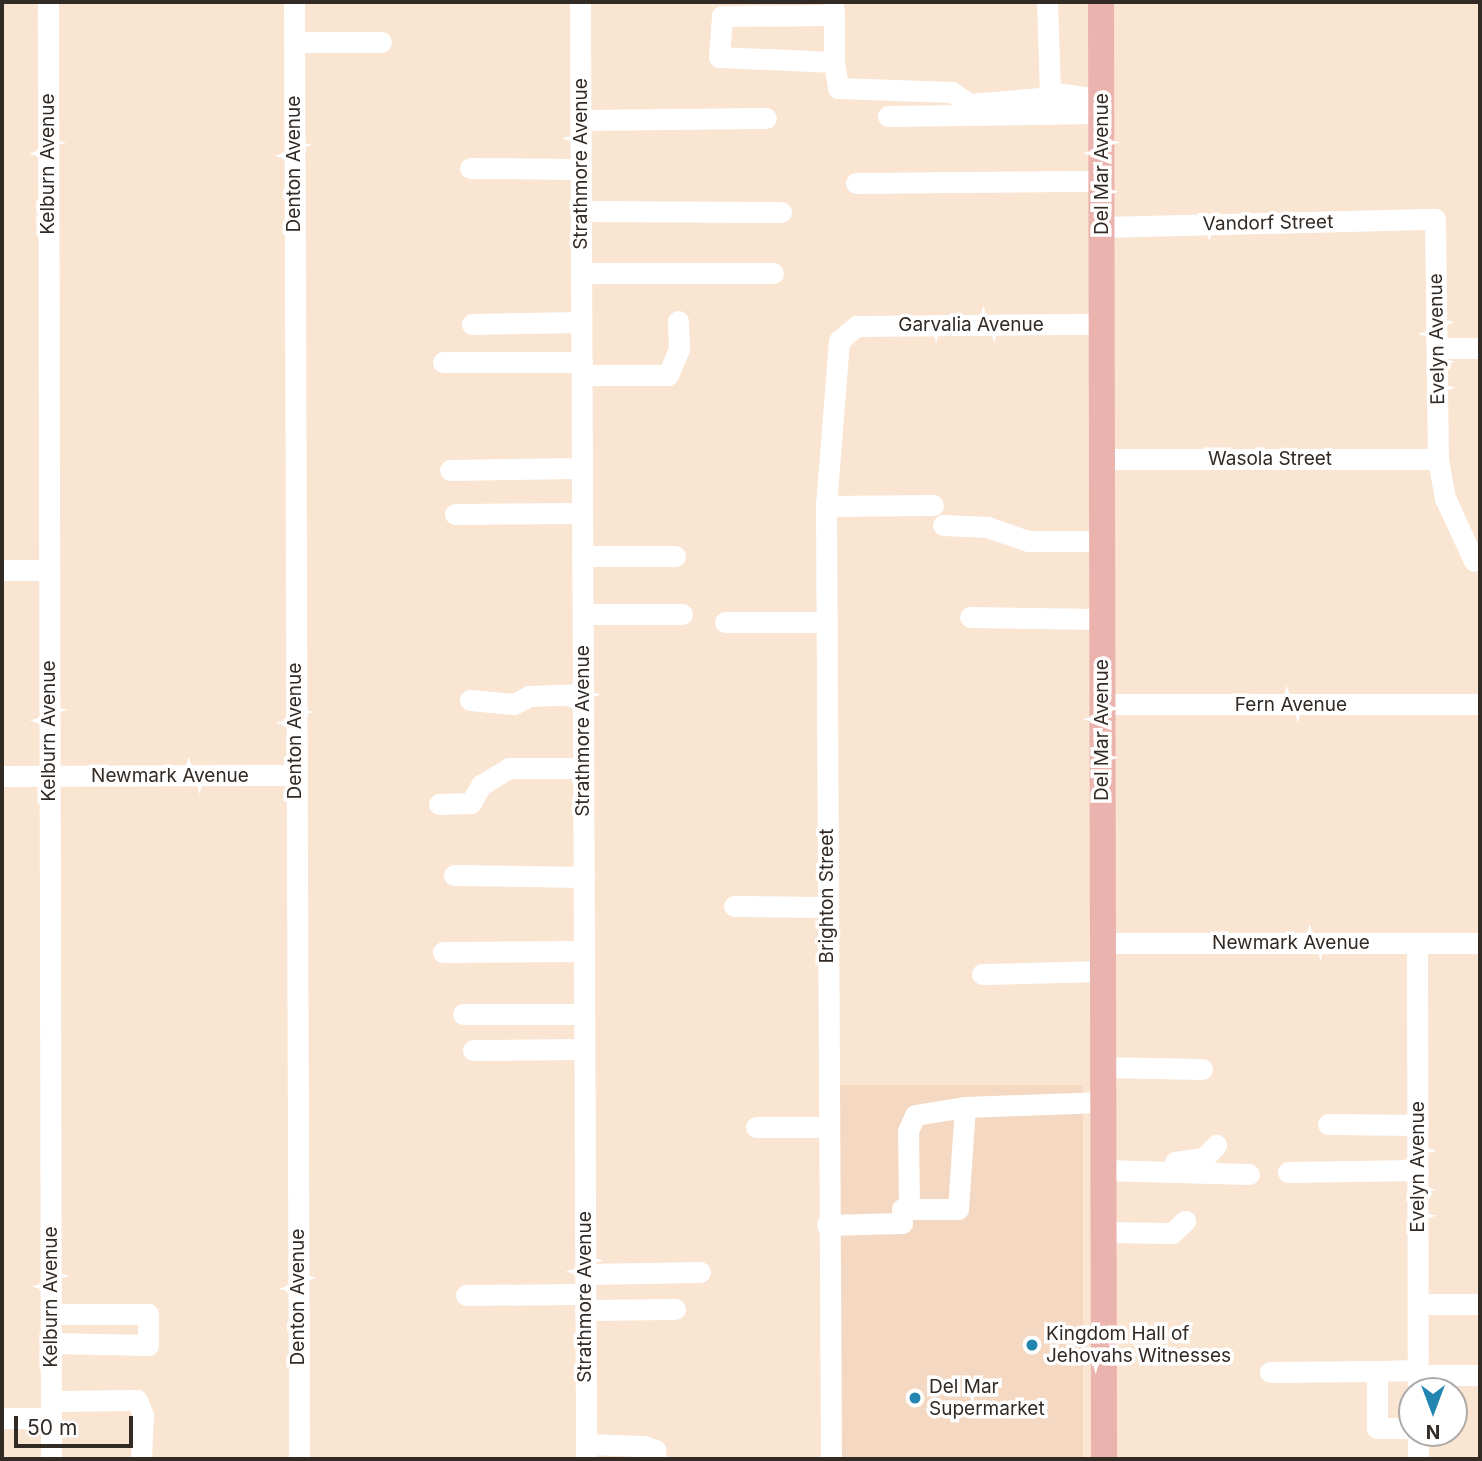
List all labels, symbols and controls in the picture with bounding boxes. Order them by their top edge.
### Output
street label: Strathmore Avenue [570,78,592,250]
street label: Kelburn Avenue [37,93,59,235]
street label: Del Mar Avenue [1091,93,1113,235]
street label: Denton Avenue [283,96,305,232]
street label: Vandorf Street [1203,210,1333,236]
street label: Evelyn Avenue [1424,273,1450,405]
street label: Garvalia Avenue [898,314,1044,336]
street label: Wasola Street [1208,448,1332,470]
street label: Strathmore Avenue [572,645,594,817]
street label: Del Mar Avenue [1091,659,1113,801]
street label: Kelburn Avenue [38,660,60,802]
street label: Denton Avenue [284,663,306,799]
street label: Fern Avenue [1235,694,1347,716]
street label: Newmark Avenue [91,765,249,787]
street label: Brighton Street [816,829,838,963]
street label: Newmark Avenue [1212,932,1370,954]
street label: Evelyn Avenue [1407,1101,1429,1233]
street label: Strathmore Avenue [574,1211,596,1383]
street label: Kelburn Avenue [40,1226,62,1368]
street label: Denton Avenue [287,1229,309,1365]
place label: Kingdom Hall of Jehovahs Witnesses [1046,1323,1231,1367]
marker: Kingdom Hall of Jehovahs Witnesses [1024,1337,1040,1353]
place label: Del Mar Supermarket [929,1376,1045,1420]
north arrow [1398,1377,1468,1447]
marker: Del Mar Supermarket [907,1390,923,1406]
scale bar [18,1402,136,1446]
text: 50 m [27,1415,77,1440]
text: N [1426,1420,1440,1443]

